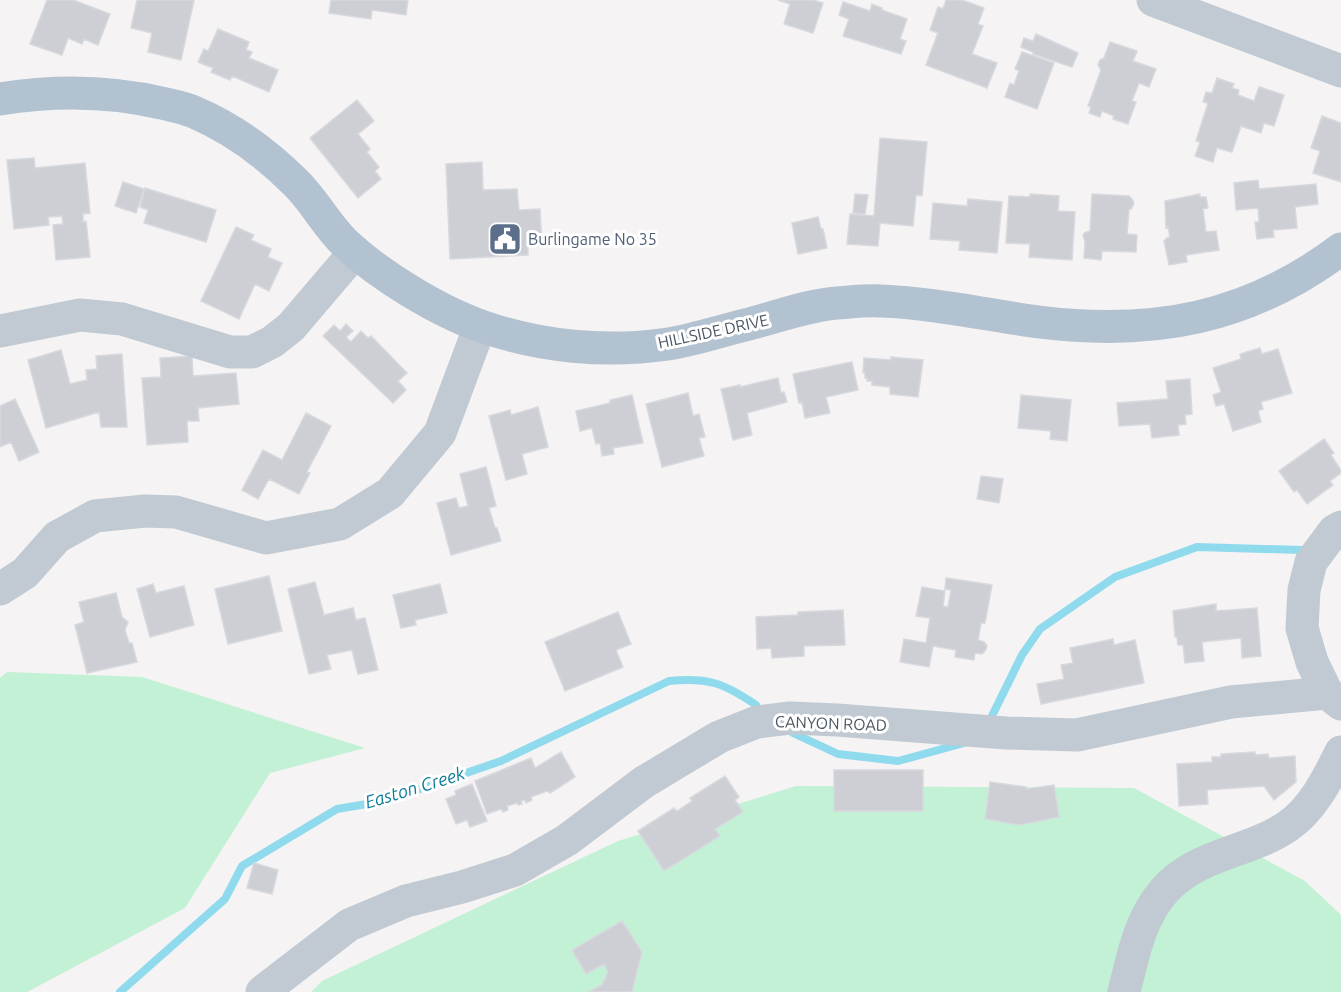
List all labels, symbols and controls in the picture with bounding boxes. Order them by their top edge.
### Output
public building icon: Burlingame No 35 [487,221,523,257]
place label: Burlingame No 35 [528,230,657,248]
street label: HILLSIDE DRIVE [656,310,770,352]
street label: CANYON ROAD [775,712,887,734]
water label: Easton Creek [362,762,468,812]

